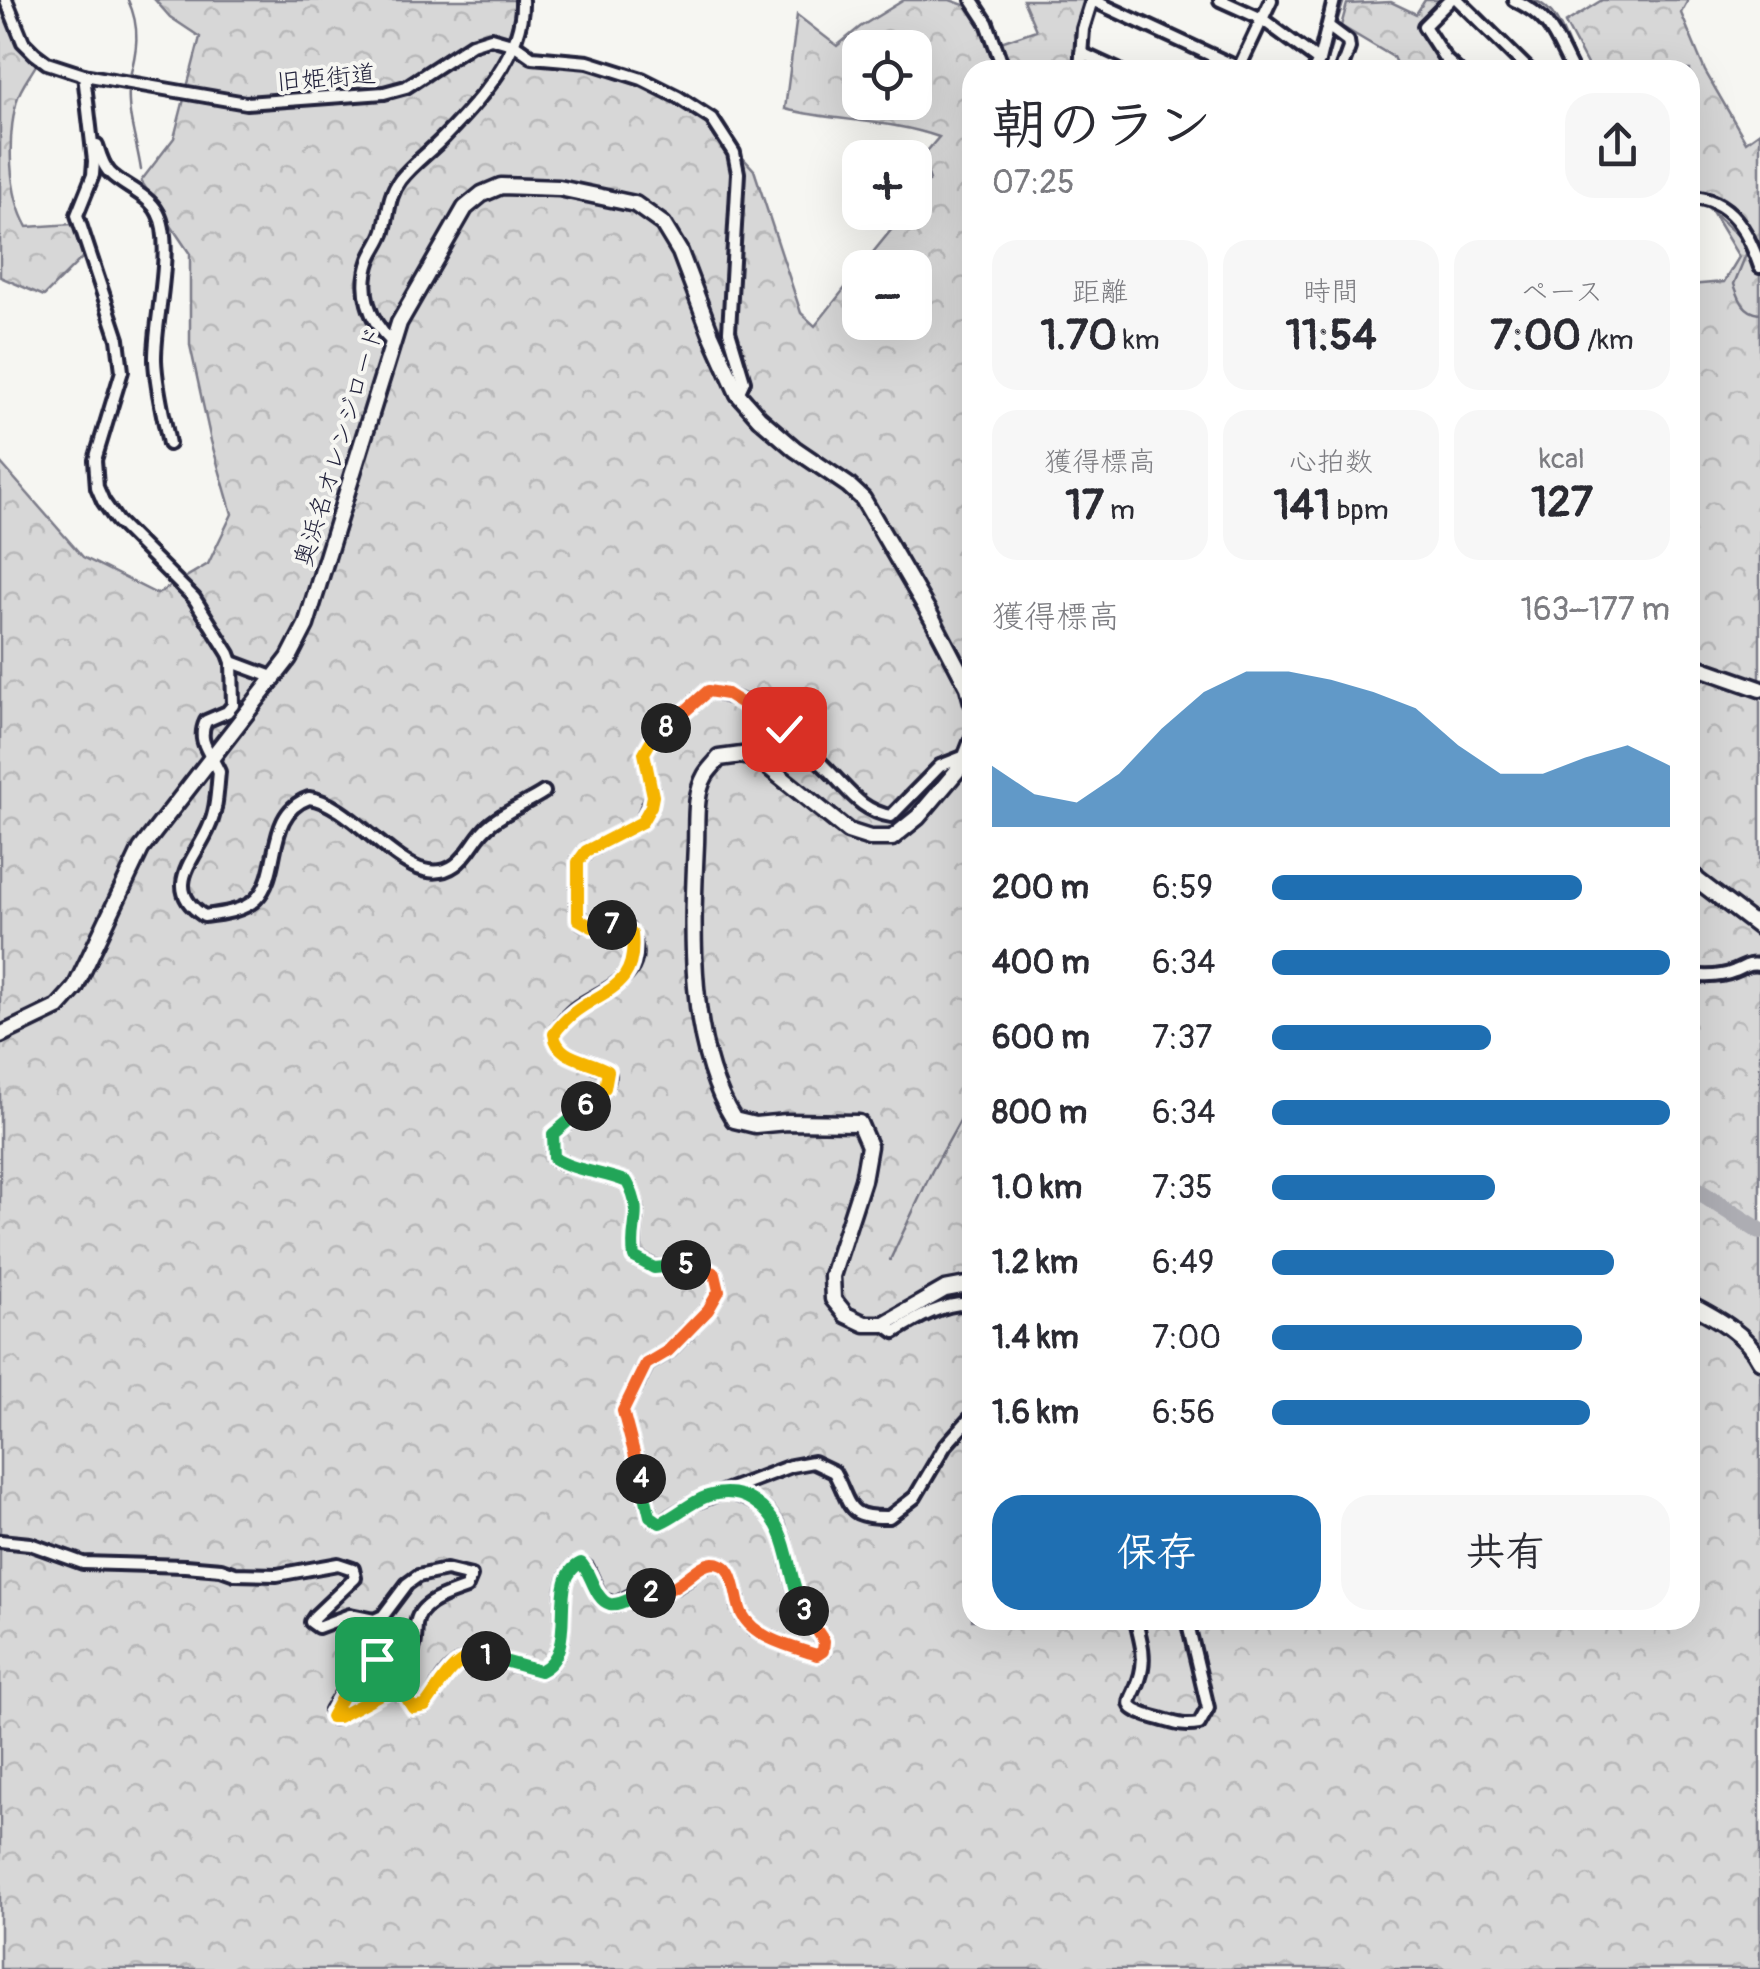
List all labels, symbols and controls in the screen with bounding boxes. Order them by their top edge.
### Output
map controls [842,30,932,340]
button: locate [842,30,932,120]
street label: 旧姫街道 [275,59,377,98]
text: 朝のラン [992,91,1212,160]
button: share [1565,93,1670,198]
button: + [842,140,932,230]
text: 07:25 [992,163,1075,203]
button: − [842,250,932,340]
text: 距離 [1072,275,1128,310]
text: 時間 [1303,275,1359,310]
text: ペース [1521,275,1603,310]
text: 1.70 [1040,310,1117,362]
text: 11:54 [1285,310,1377,362]
text: 7:00 [1490,310,1581,362]
street label: 奥浜名オレンジロード [288,322,391,571]
text: km [1117,323,1160,358]
text: /km [1581,323,1634,358]
text: kcal [1539,442,1585,477]
text: 獲得標高 [1044,445,1156,480]
text: 心拍数 [1289,445,1373,480]
text: 127 [1531,477,1593,529]
text: 17 [1065,480,1104,532]
text: 141 [1273,480,1331,532]
text: m [1104,493,1135,528]
text: bpm [1331,493,1389,528]
text: 163–177 m [1520,590,1670,630]
text: 獲得標高 [992,597,1120,637]
pin [742,687,827,772]
icon: check [757,702,812,757]
pin: 8 [641,703,691,753]
text: 8 [659,710,673,745]
text: 200 m [992,868,1089,908]
text: 6:59 [1152,868,1213,908]
pin: 7 [587,900,637,950]
text: 7 [605,907,619,942]
text: 400 m [992,943,1090,983]
text: 6:34 [1152,943,1216,983]
text: 600 m [992,1018,1090,1058]
text: 7:37 [1152,1018,1212,1058]
pin: 6 [561,1081,611,1131]
text: 6 [578,1088,594,1123]
text: 800 m [992,1093,1087,1133]
text: 6:34 [1152,1093,1216,1133]
text: 1.0 km [992,1168,1082,1208]
text: 7:35 [1152,1168,1213,1208]
pin: 5 [661,1240,711,1290]
text: 1.2 km [992,1243,1078,1283]
text: 6:49 [1152,1243,1214,1283]
text: 5 [678,1247,694,1282]
text: 1.4 km [992,1318,1079,1358]
text: 7:00 [1152,1318,1221,1358]
text: 1.6 km [992,1393,1079,1433]
text: 6:56 [1152,1393,1215,1433]
pin: 4 [616,1454,666,1504]
text: 4 [633,1461,649,1496]
button: 保存 [992,1495,1321,1610]
button: 共有 [1341,1495,1670,1610]
pin: 2 [626,1568,676,1618]
text: 2 [643,1575,659,1610]
pin: 3 [779,1586,829,1636]
text: 3 [796,1593,812,1628]
pin [335,1617,420,1702]
pin: 1 [461,1631,511,1681]
icon: arrive [350,1632,405,1687]
text: 1 [481,1638,491,1673]

